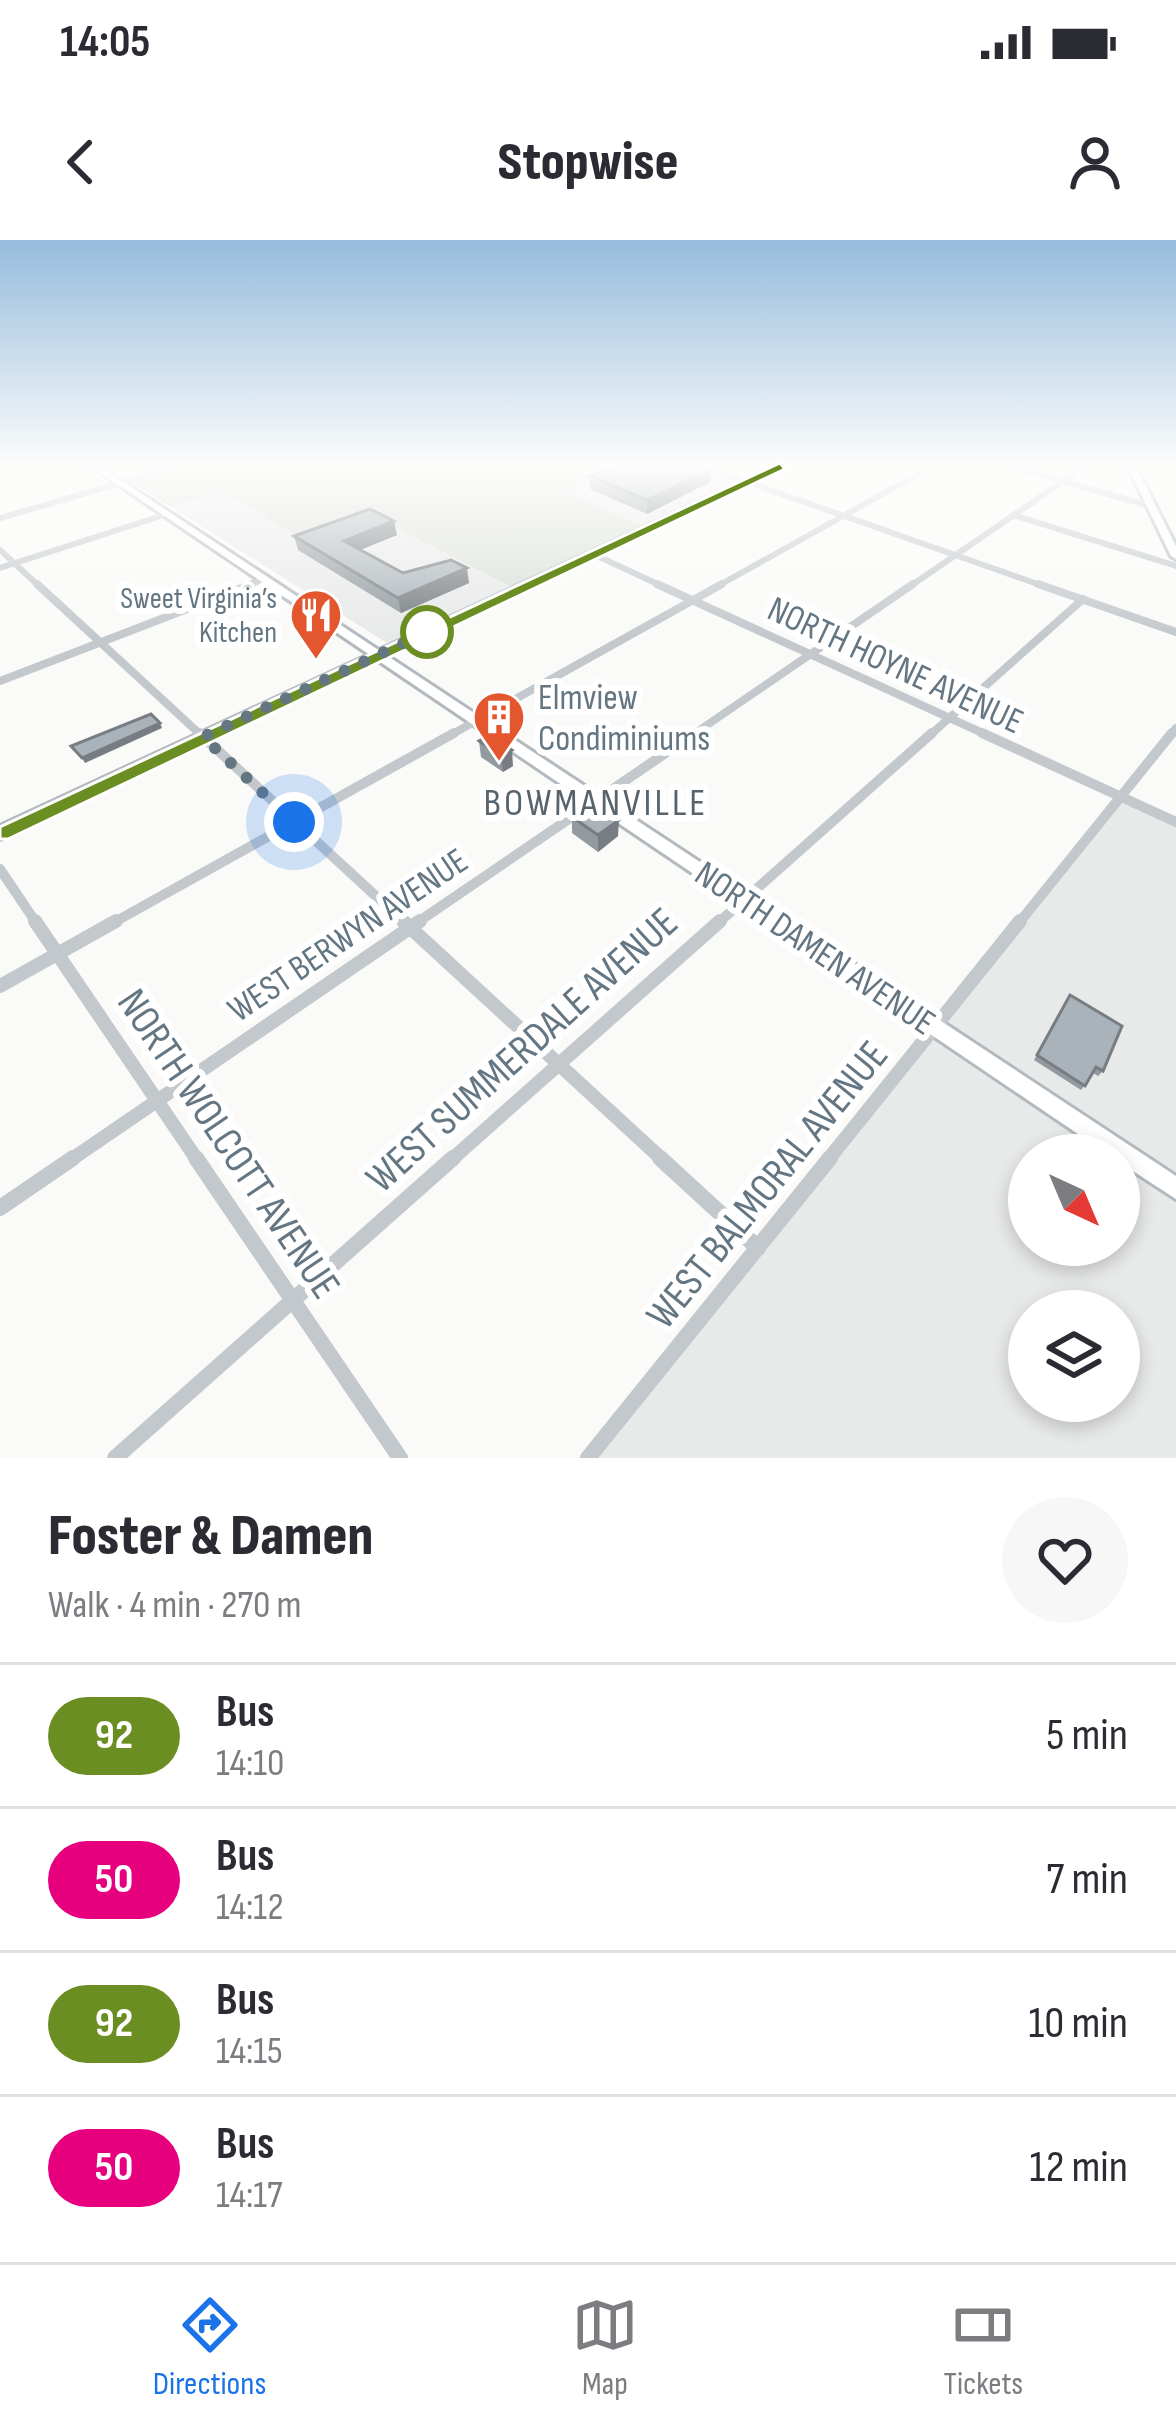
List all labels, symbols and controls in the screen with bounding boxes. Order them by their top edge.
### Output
text: 14:05 [60,15,150,70]
icon: back [48,129,114,195]
icon: person [1062,129,1128,195]
text: Stopwise [498,130,678,195]
place label: Sweet Virginia’s Kitchen [120,581,277,651]
restaurant icon: Sweet Virginia’s Kitchen [288,587,344,661]
street label: NORTH HOYNE AVENUE [761,588,1029,744]
unlabelled marker [402,607,452,657]
place label: Elmview Condiminiums [538,677,710,761]
building icon: Elmview Condiminiums [471,689,527,763]
district label: BOWMANVILLE [484,780,708,827]
your location [264,792,324,852]
street label: WEST BERWYN AVENUE [220,840,477,1032]
street label: NORTH DAMEN AVENUE [686,853,943,1045]
street label: WEST SUMMERDALE AVENUE [356,898,689,1204]
street label: NORTH WOLCOTT AVENUE [106,980,350,1309]
street label: WEST BALMORAL AVENUE [636,1031,900,1340]
north arrow [1008,1134,1140,1266]
map controls [1008,1134,1140,1422]
button: layers [1008,1290,1140,1422]
button: heart [1002,1497,1128,1623]
text: Foster & Damen [48,1503,373,1571]
text: Walk · 4 min · 270 m [48,1582,302,1629]
text: Bus [216,1685,274,1740]
text: 5 min [1046,1708,1128,1763]
text: 92 [95,1710,133,1761]
text: 14:10 [216,1740,284,1787]
text: Bus [216,1829,274,1884]
text: 7 min [1046,1852,1128,1907]
text: 50 [95,1854,133,1905]
text: 14:12 [216,1884,283,1931]
text: Bus [216,1973,274,2028]
text: 10 min [1029,1996,1128,2051]
text: 92 [95,1998,133,2049]
text: 14:15 [216,2028,283,2075]
text: Bus [216,2117,274,2172]
text: 12 min [1030,2140,1128,2195]
text: 50 [95,2142,133,2193]
text: 14:17 [216,2172,283,2219]
tab: Directions [153,2292,266,2404]
tab: Map [572,2292,638,2404]
tab: Tickets [943,2292,1023,2404]

